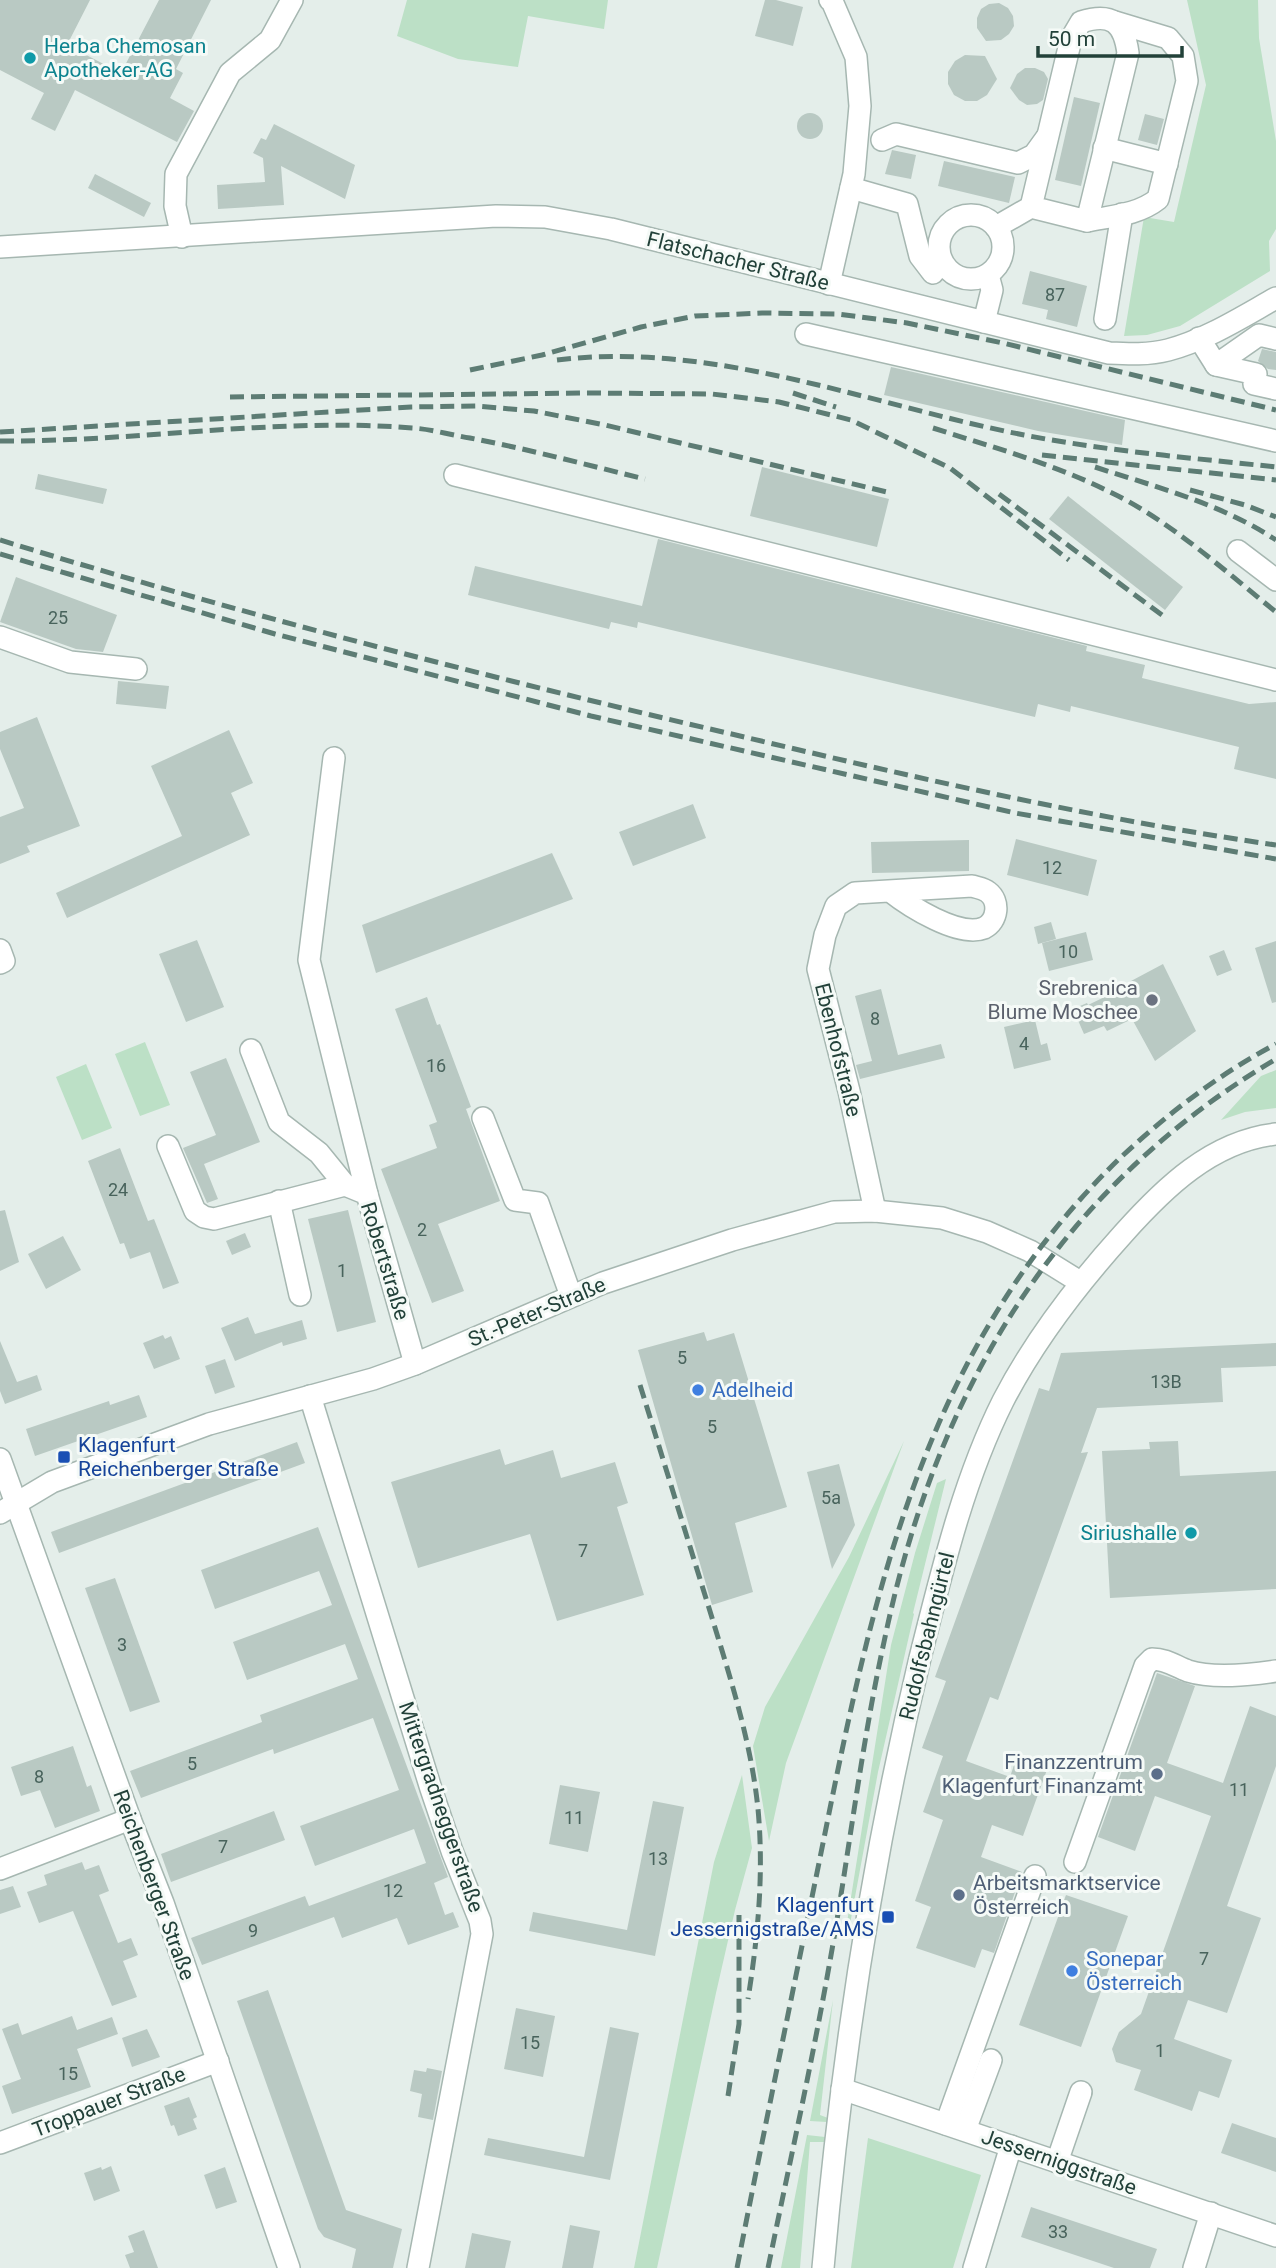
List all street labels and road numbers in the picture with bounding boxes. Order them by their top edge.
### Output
street label: Flatschacher Straße [644,227,832,295]
street label: Ebenhofstraße [810,981,866,1119]
street label: Robertstraße [356,1199,414,1323]
street label: St.-Peter-Straße [465,1272,609,1352]
street label: Rudolfsbahngürtel [895,1550,959,1722]
street label: Mittergradneggerstraße [394,1699,488,1915]
street label: Reichenberger Straße [108,1787,200,1983]
street label: Troppauer Straße [29,2062,189,2142]
street label: Jesserniggstraße [978,2124,1140,2200]

